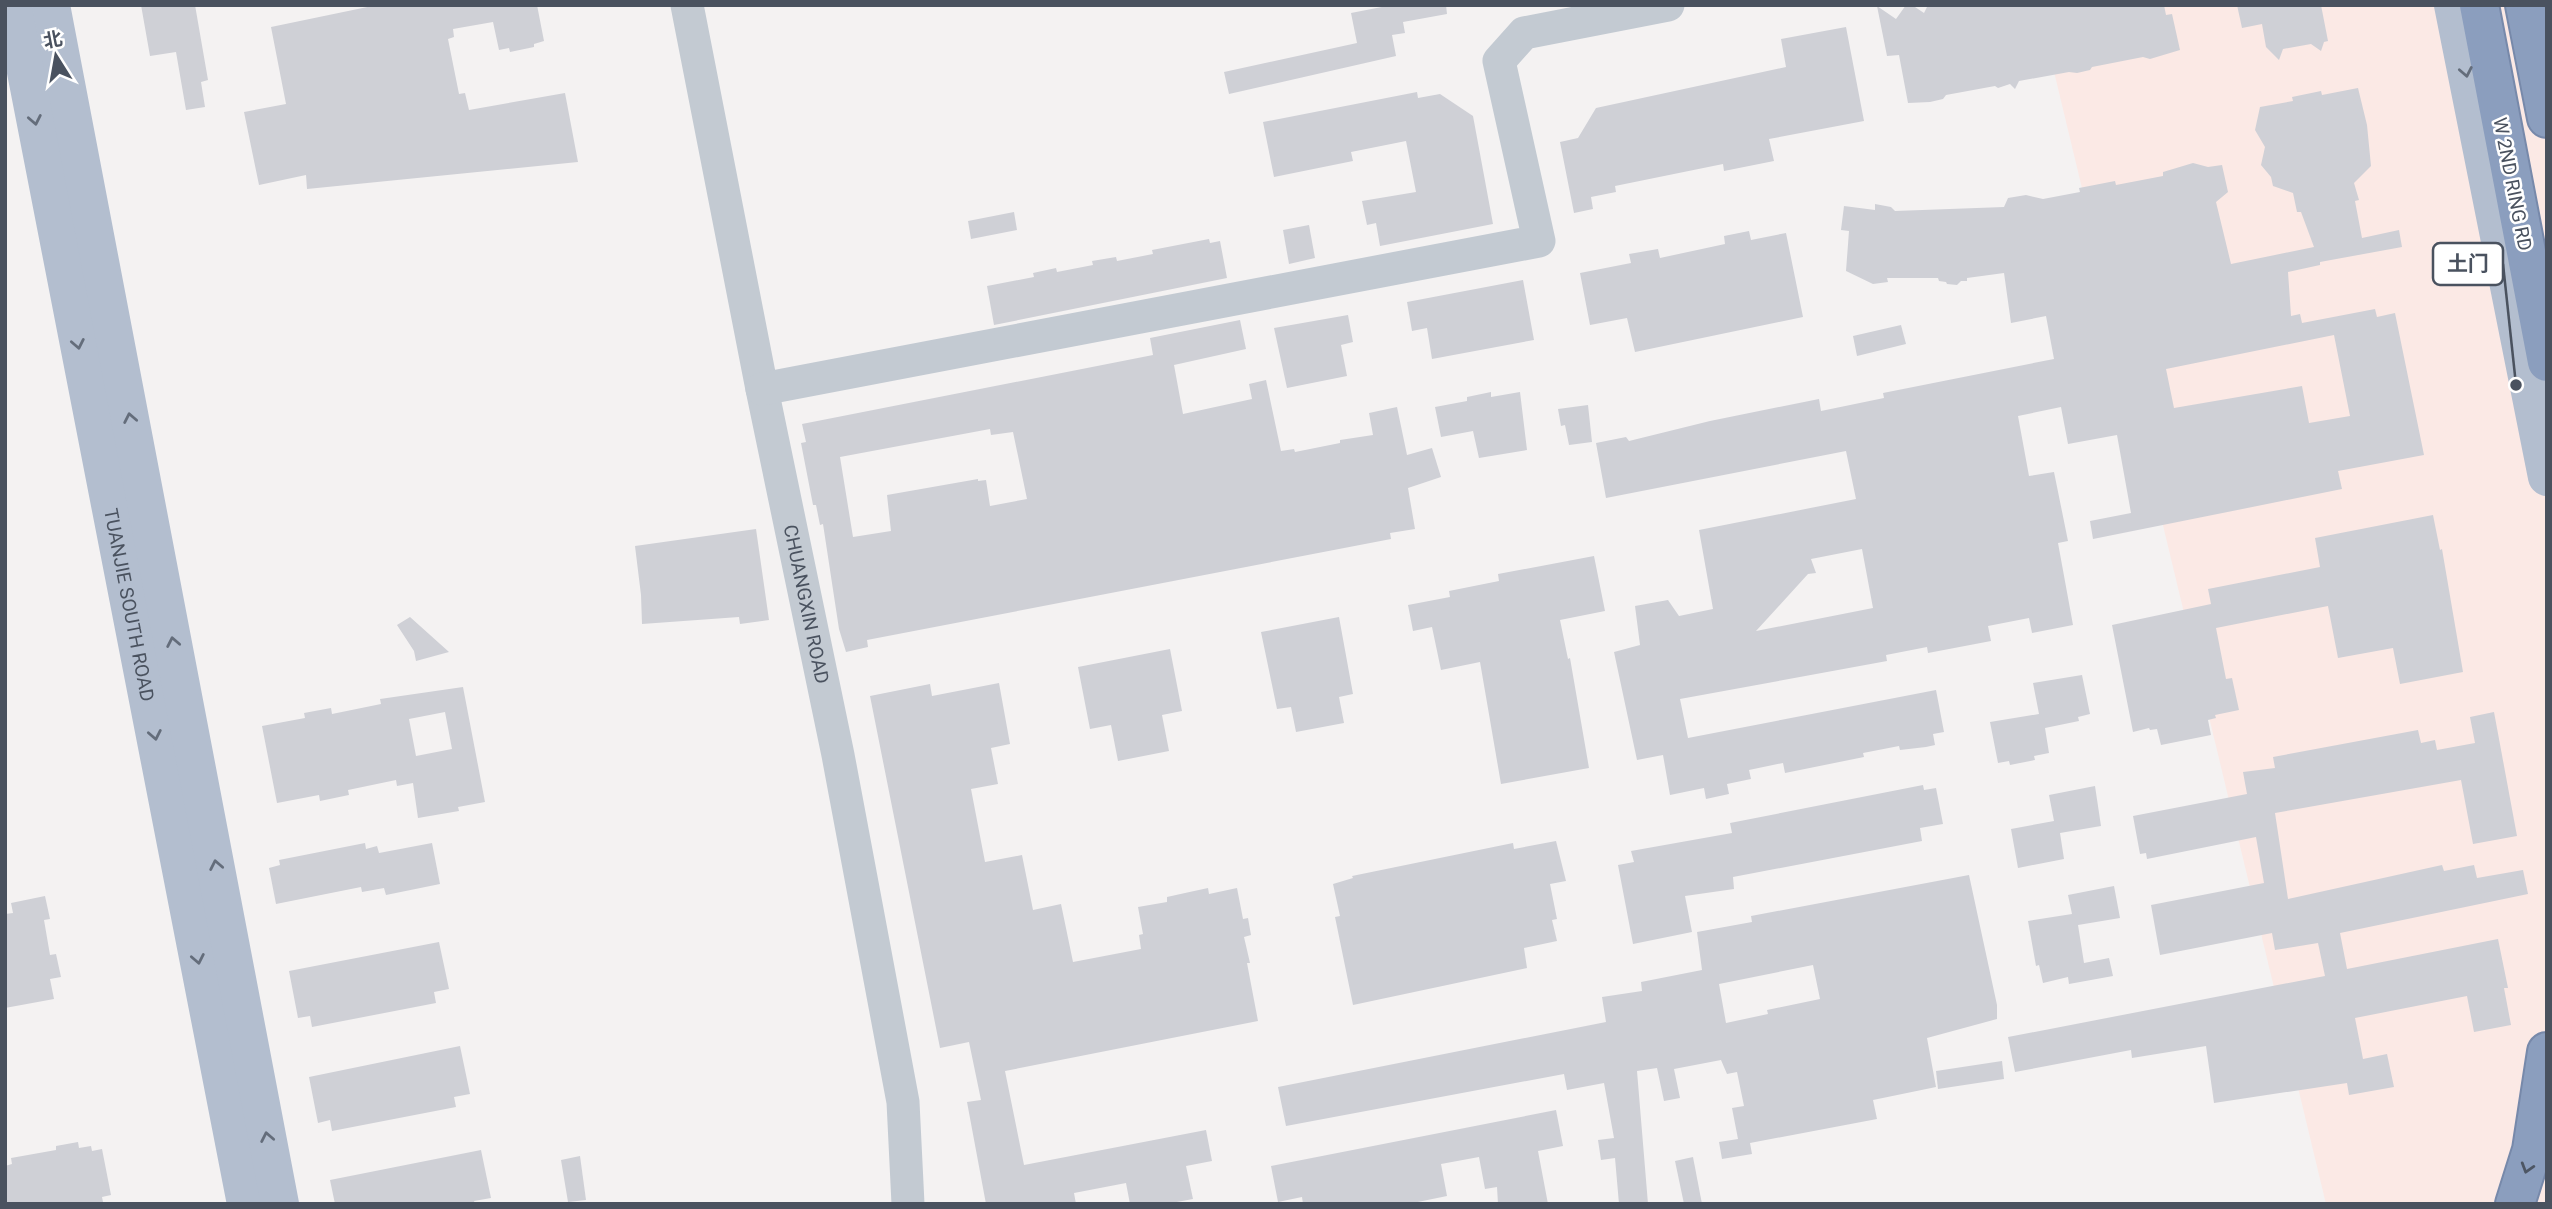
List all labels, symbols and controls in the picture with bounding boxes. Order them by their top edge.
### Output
north arrow [21,21,91,91]
text: 北 [41,27,64,53]
one-way arrow [2458,66,2473,78]
one-way arrow [27,114,42,126]
street label: W 2ND RING RD [2488,116,2537,253]
callout: 土门 [2433,243,2503,285]
text: 土门 [2447,252,2489,276]
one-way arrow [70,338,85,350]
one-way arrow [124,412,139,424]
street label: TUANJIE SOUTH ROAD [99,506,159,703]
street label: CHUANGXIN ROAD [778,523,834,686]
one-way arrow [166,636,181,648]
one-way arrow [146,729,161,741]
one-way arrow [209,859,224,871]
one-way arrow [190,953,205,965]
one-way arrow [261,1131,276,1143]
one-way arrow [2521,1161,2535,1173]

